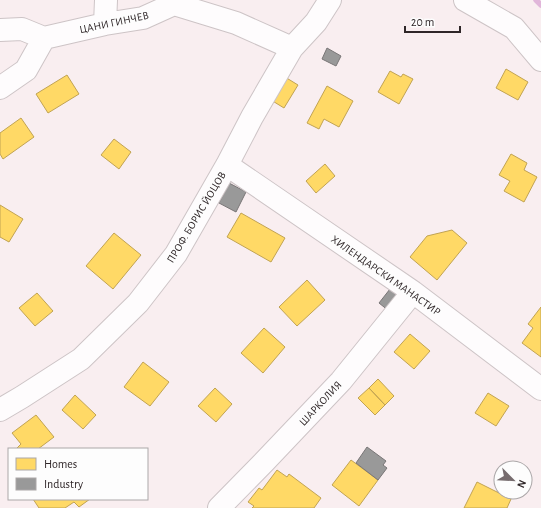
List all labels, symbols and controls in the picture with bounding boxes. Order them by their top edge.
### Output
scale bar [405,8,460,34]
street label: ЦАНИ ГИНЧЕВ [78,10,150,35]
text: 20 m [411,16,434,28]
street label: ПРОФ. БОРИС ЙОЦОВ [165,170,228,265]
street label: ХИЛЕНДАРСКИ МАНАСТИР [329,233,443,317]
street label: ШАРКОЛИЯ [297,379,344,428]
legend [8,448,148,500]
text: Homes [44,458,77,470]
north arrow [493,460,533,500]
text: Industry [44,478,83,491]
text: N [515,478,528,490]

